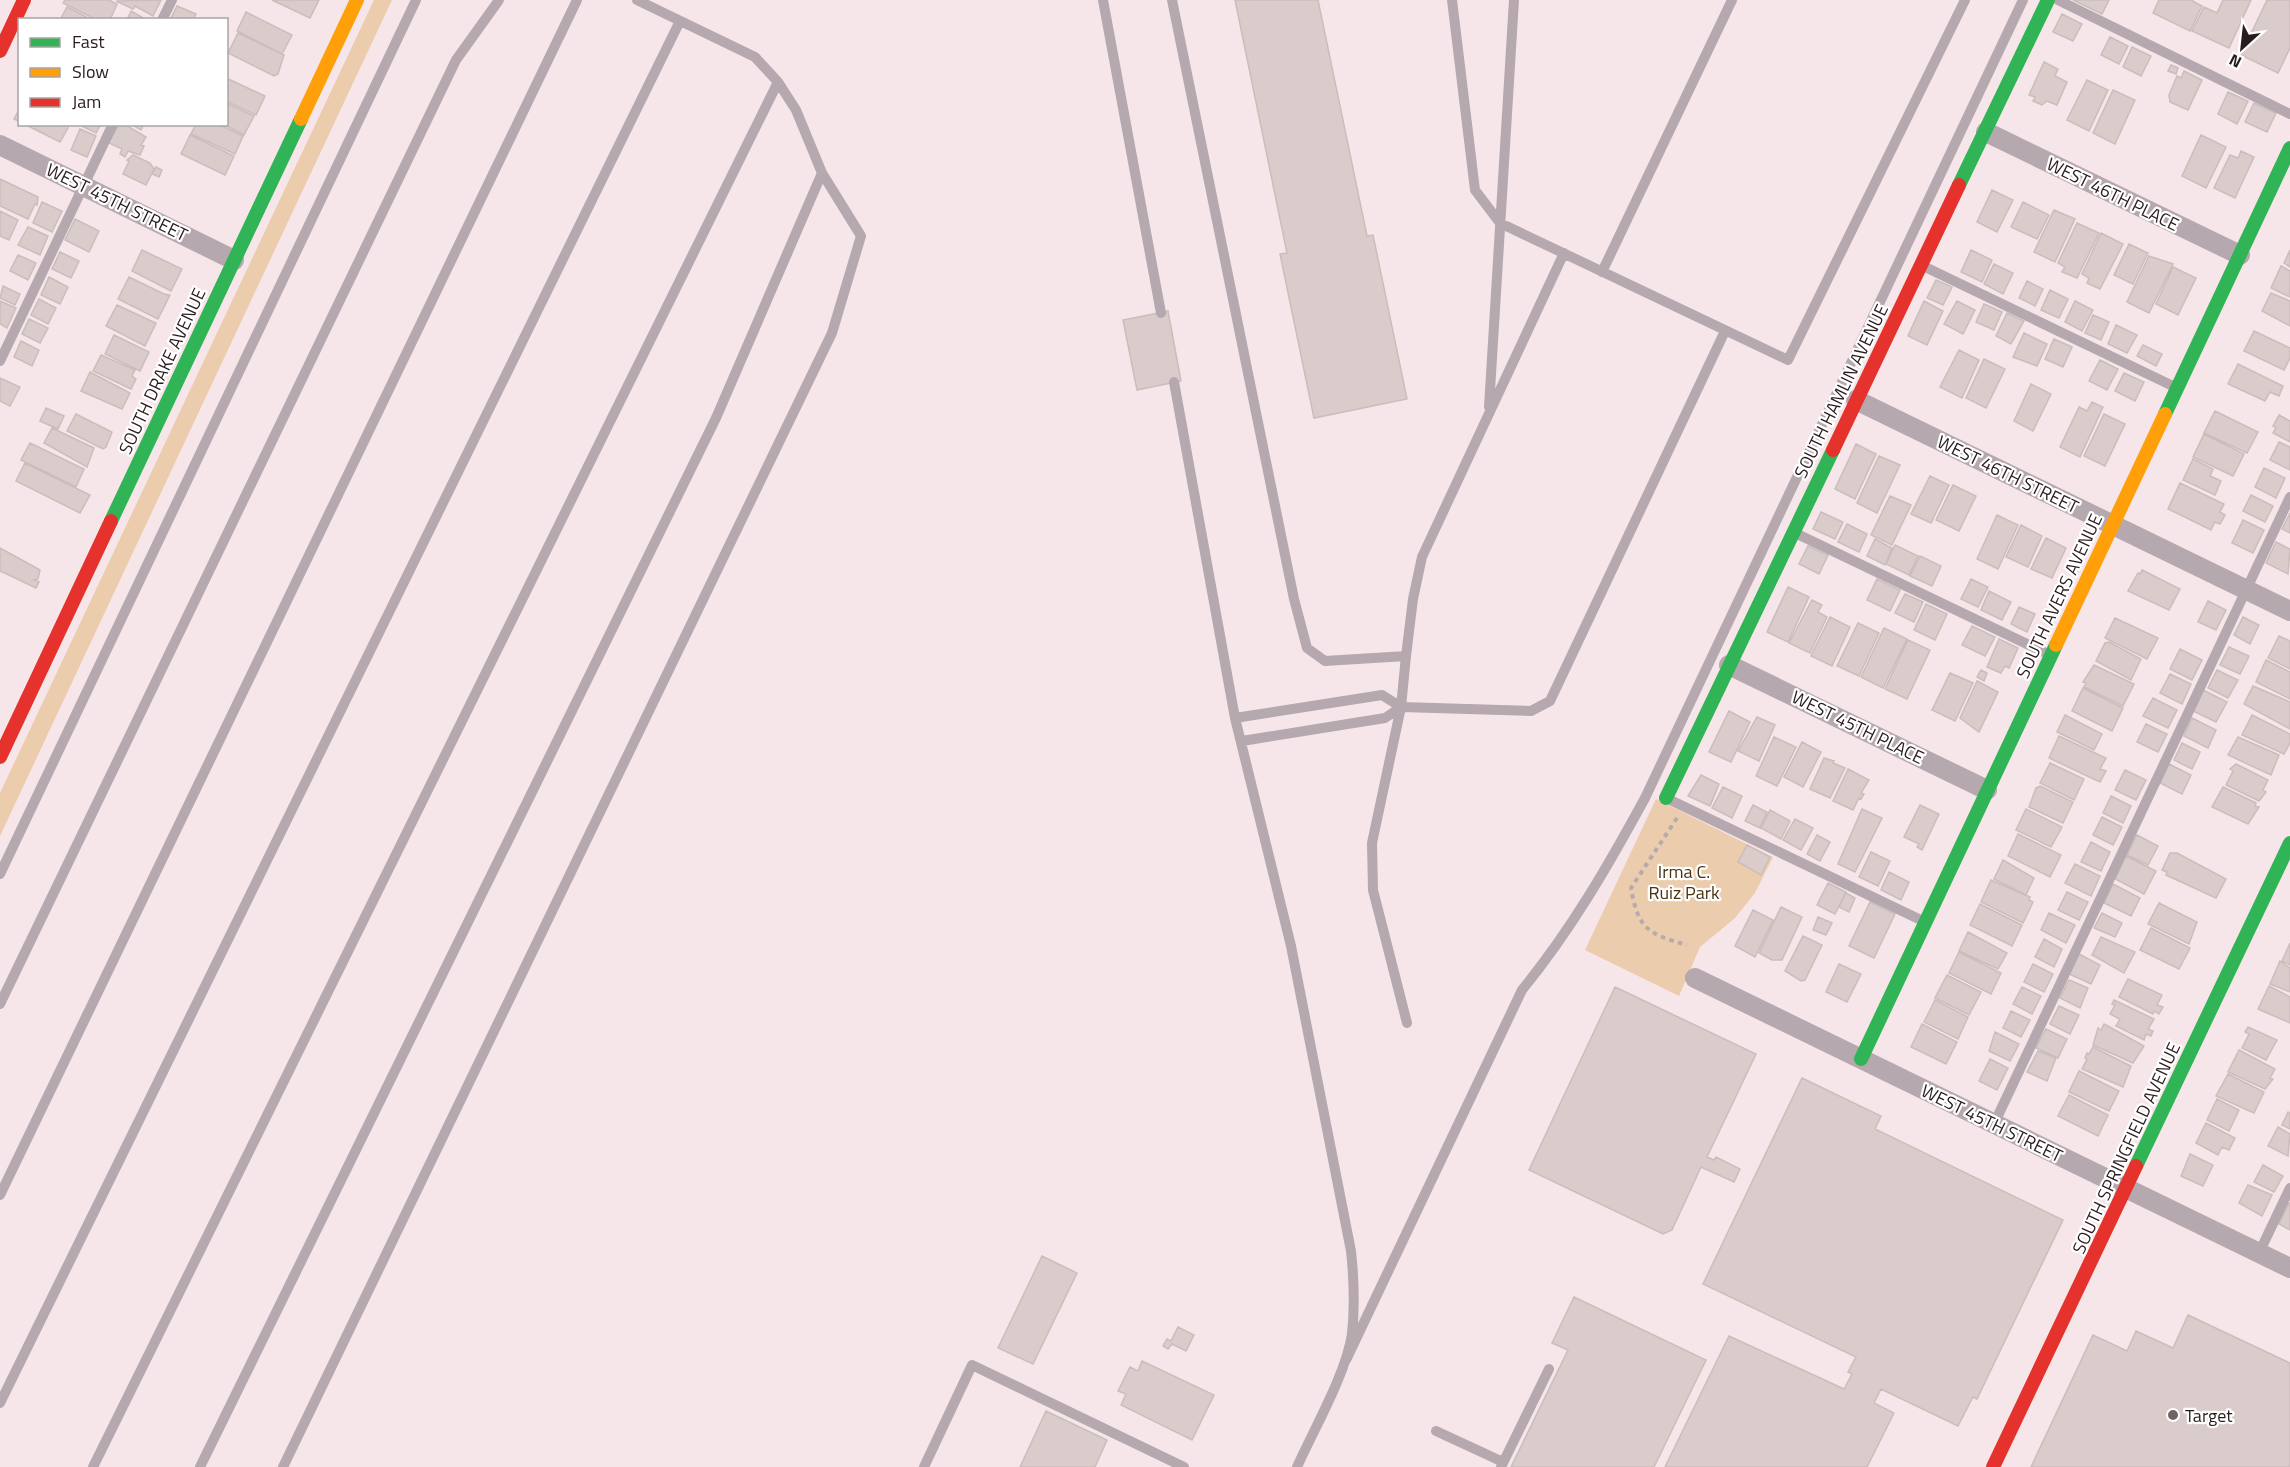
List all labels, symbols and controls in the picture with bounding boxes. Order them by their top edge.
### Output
legend [18,18,228,126]
north arrow [2212,18,2272,78]
text: Fast [72,28,105,55]
text: N [2225,48,2246,75]
text: Slow [72,58,109,85]
text: Jam [72,88,101,115]
street label: WEST 46TH PLACE [2042,150,2184,238]
street label: WEST 45TH STREET [42,156,193,248]
street label: SOUTH DRAKE AVENUE [112,283,212,459]
street label: SOUTH HAMLIN AVENUE [1787,300,1895,482]
street label: WEST 46TH STREET [1933,428,2084,520]
street label: SOUTH AVERS AVENUE [2009,509,2109,683]
street label: WEST 45TH PLACE [1787,683,1929,771]
park label: Irma C. Ruiz Park [1648,858,1720,906]
street label: SOUTH SPRINGFIELD AVENUE [2065,1038,2187,1258]
street label: WEST 45TH STREET [1917,1077,2068,1169]
place label: Target [2185,1402,2233,1429]
marker: Target [2166,1408,2180,1422]

